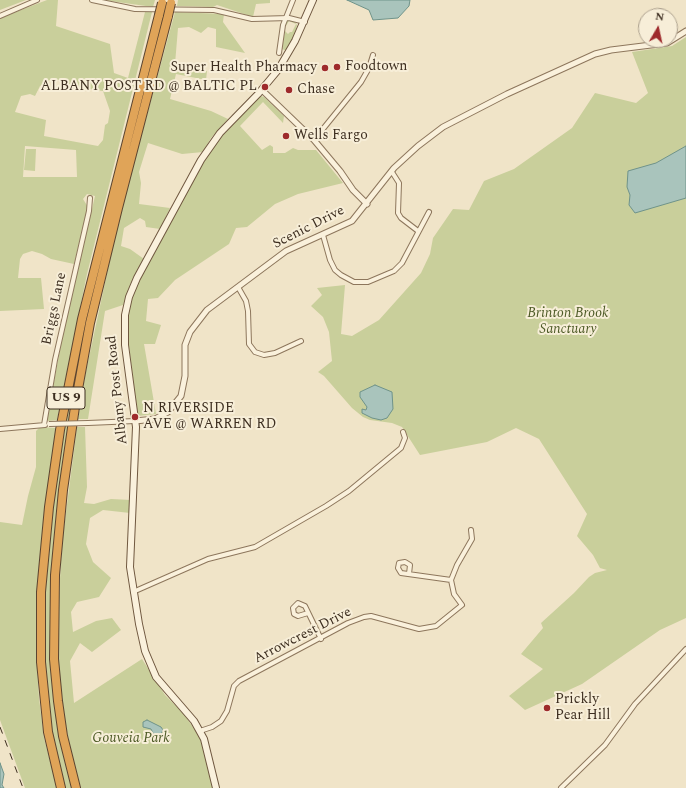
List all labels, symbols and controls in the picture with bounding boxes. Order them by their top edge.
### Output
north arrow [638,8,678,48]
text: N [654,8,666,26]
place label: Foodtown [345,59,407,75]
place label: Super Health Pharmacy [171,60,317,76]
marker: Foodtown [332,62,342,72]
marker: Super Health Pharmacy [320,63,330,73]
place label: ALBANY POST RD @ BALTIC PL [41,79,257,95]
marker: ALBANY POST RD @ BALTIC PL [260,82,270,92]
place label: Chase [297,82,335,98]
marker: Chase [284,85,294,95]
place label: Wells Fargo [294,128,368,144]
marker: Wells Fargo [281,131,291,141]
street label: Scenic Drive [270,203,348,253]
street label: Briggs Lane [39,271,71,347]
park label: Brinton Brook Sanctuary [527,306,609,338]
street label: Albany Post Road [104,335,132,445]
road number: US 9 [47,387,85,409]
place label: N RIVERSIDE AVE @ WARREN RD [143,401,276,434]
marker: N RIVERSIDE AVE @ WARREN RD [130,412,140,422]
street label: Arrowcrest Drive [251,604,355,668]
place label: Prickly Pear Hill [555,692,610,724]
marker: Prickly Pear Hill [542,703,552,713]
park label: Gouveia Park [92,731,170,747]

